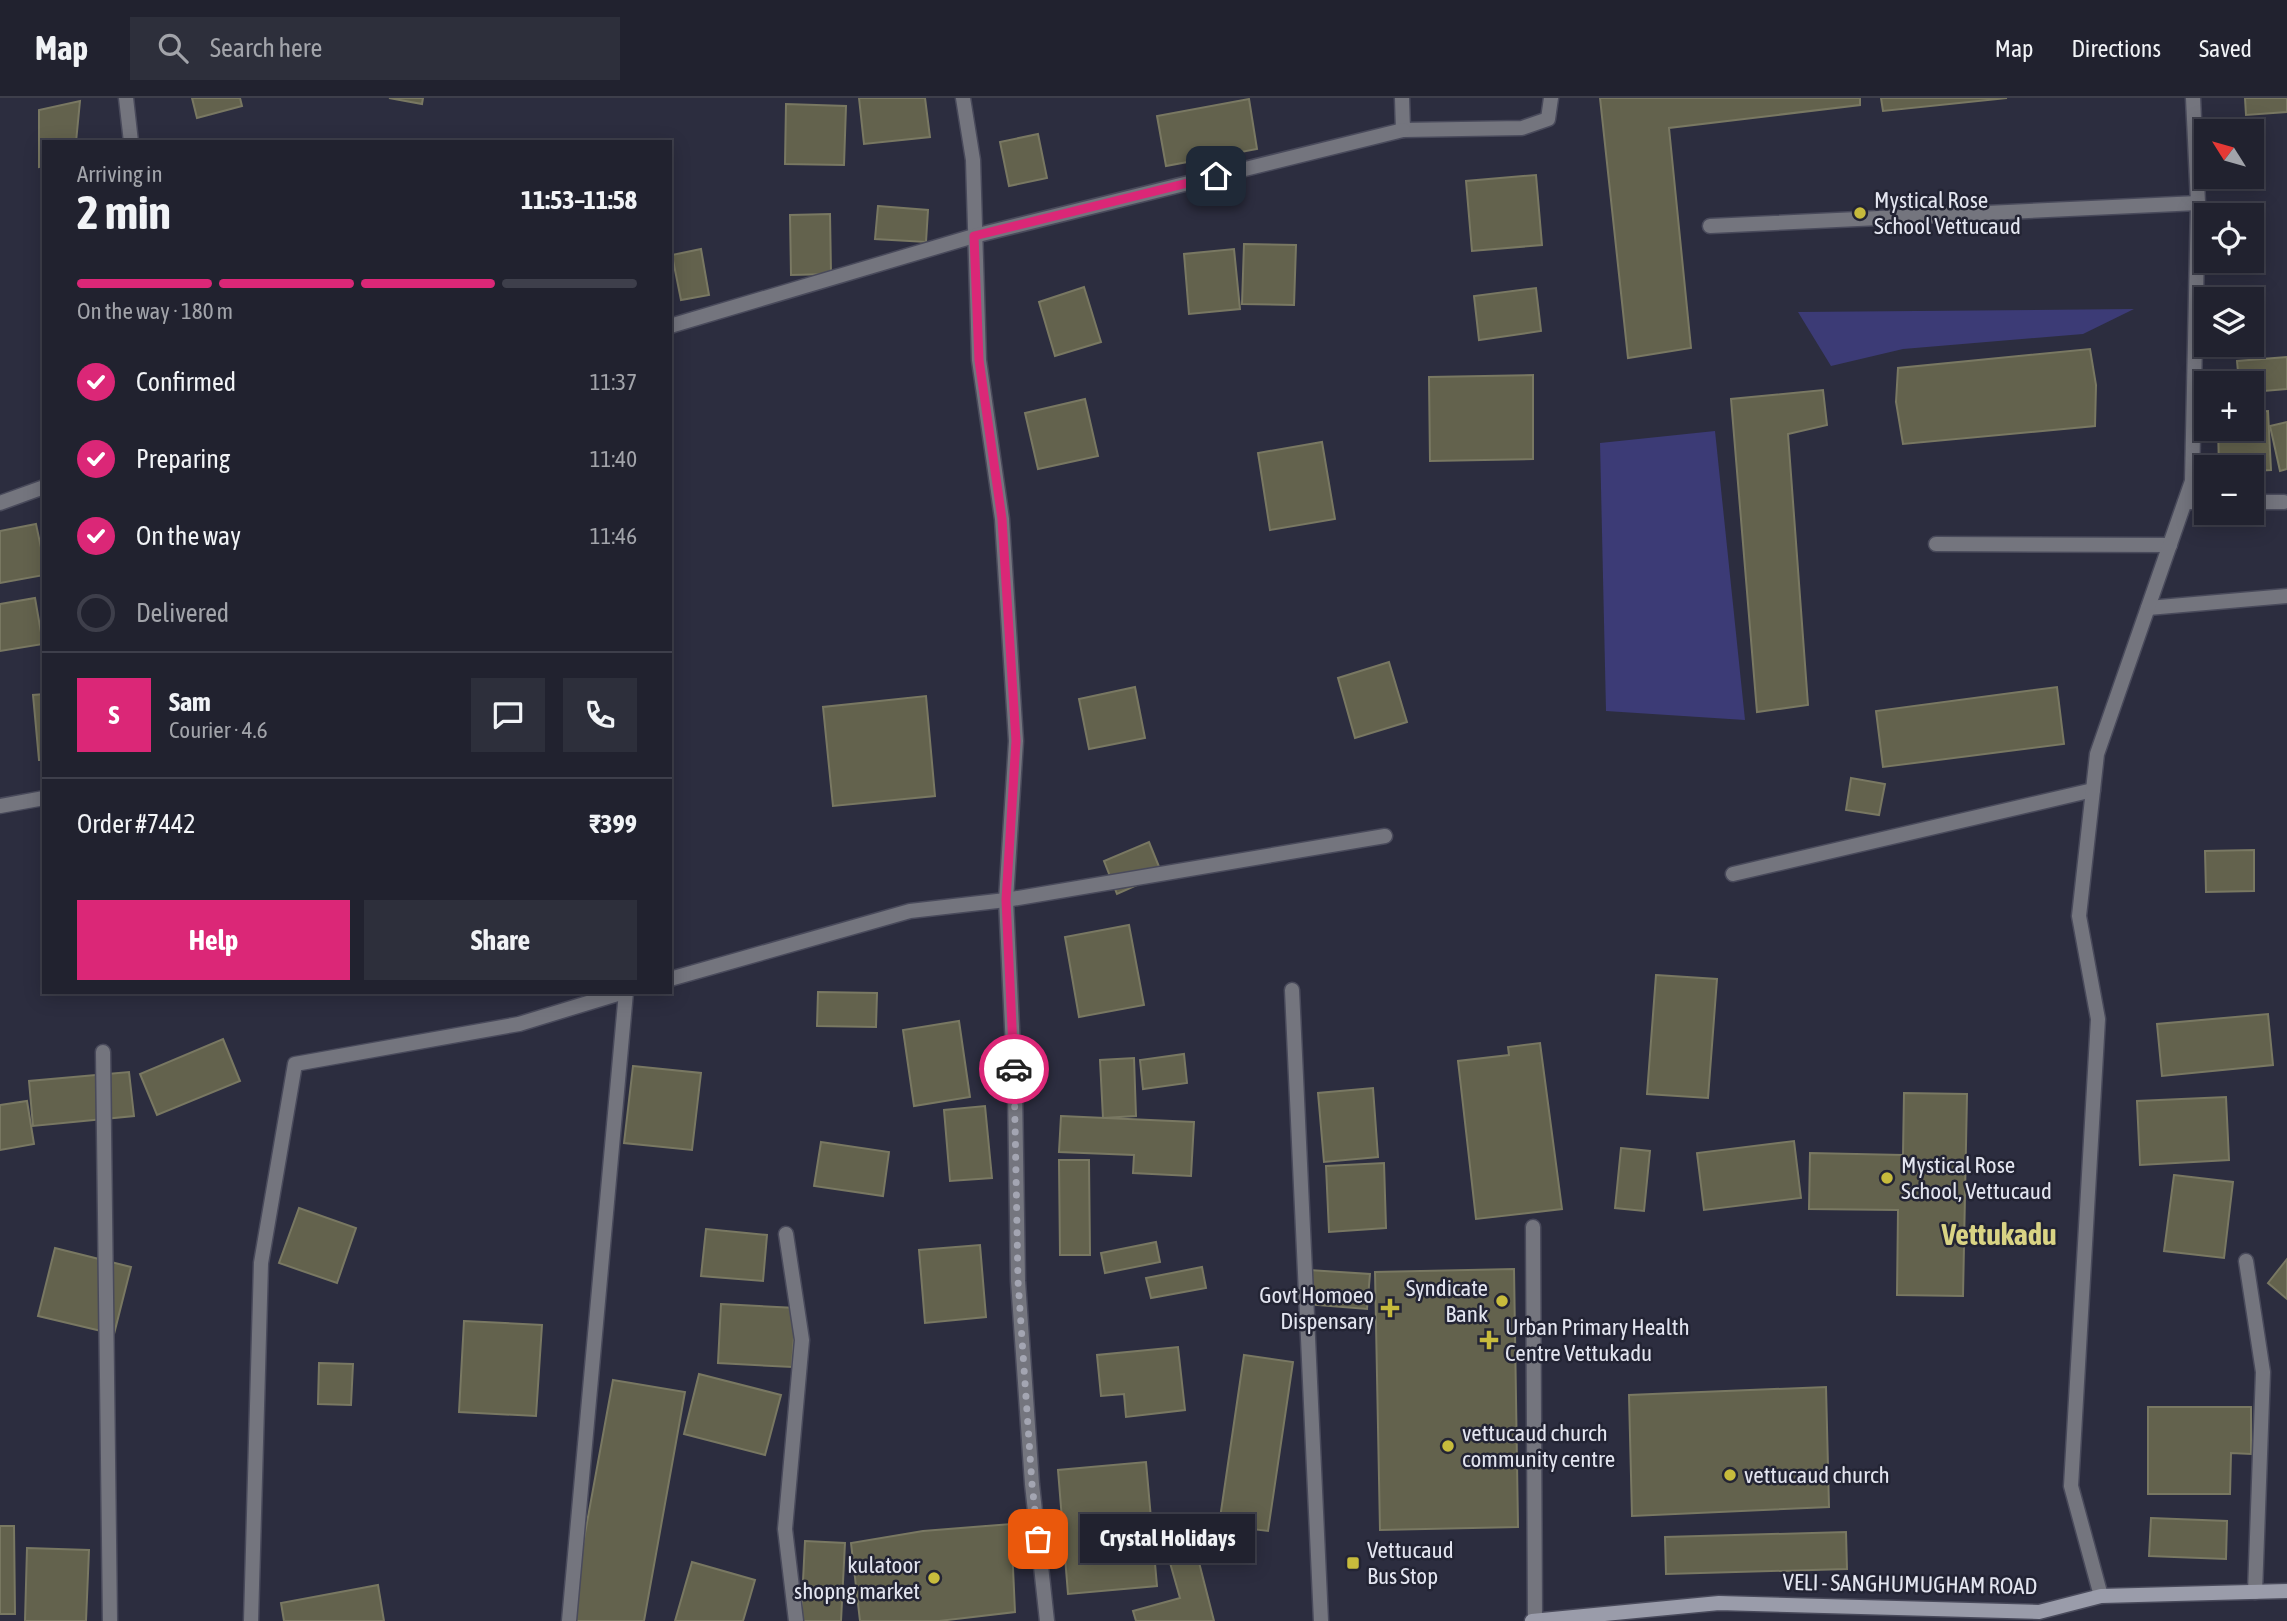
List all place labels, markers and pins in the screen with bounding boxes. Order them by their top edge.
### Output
pin [1186,146,1246,206]
place label: Mystical Rose School Vettucaud [1874,187,2021,239]
marker: Mystical Rose School Vettucaud [1852,205,1868,221]
place label: Mystical Rose School, Vettucaud [1901,1152,2052,1204]
marker: Mystical Rose School, Vettucaud [1879,1170,1895,1186]
place label: Syndicate Bank [1406,1275,1488,1327]
place label: Govt Homoeo Dispensary [1259,1282,1374,1334]
marker: Syndicate Bank [1494,1293,1510,1309]
marker: Govt Homoeo Dispensary [1380,1298,1400,1318]
place label: Urban Primary Health Centre Vettukadu [1505,1314,1690,1366]
marker: Urban Primary Health Centre Vettukadu [1479,1330,1499,1350]
place label: vettucaud church community centre [1462,1420,1615,1472]
marker: vettucaud church community centre [1440,1438,1456,1454]
place label: vettucaud church [1744,1462,1890,1488]
marker: vettucaud church [1722,1467,1738,1483]
pin [1008,1509,1068,1569]
callout: Crystal Holidays [1080,1514,1255,1564]
place label: Vettucaud Bus Stop [1367,1537,1454,1589]
place label: kulatoor shopng market [794,1552,921,1604]
marker: Vettucaud Bus Stop [1345,1555,1361,1571]
marker: kulatoor shopng market [926,1570,942,1586]

